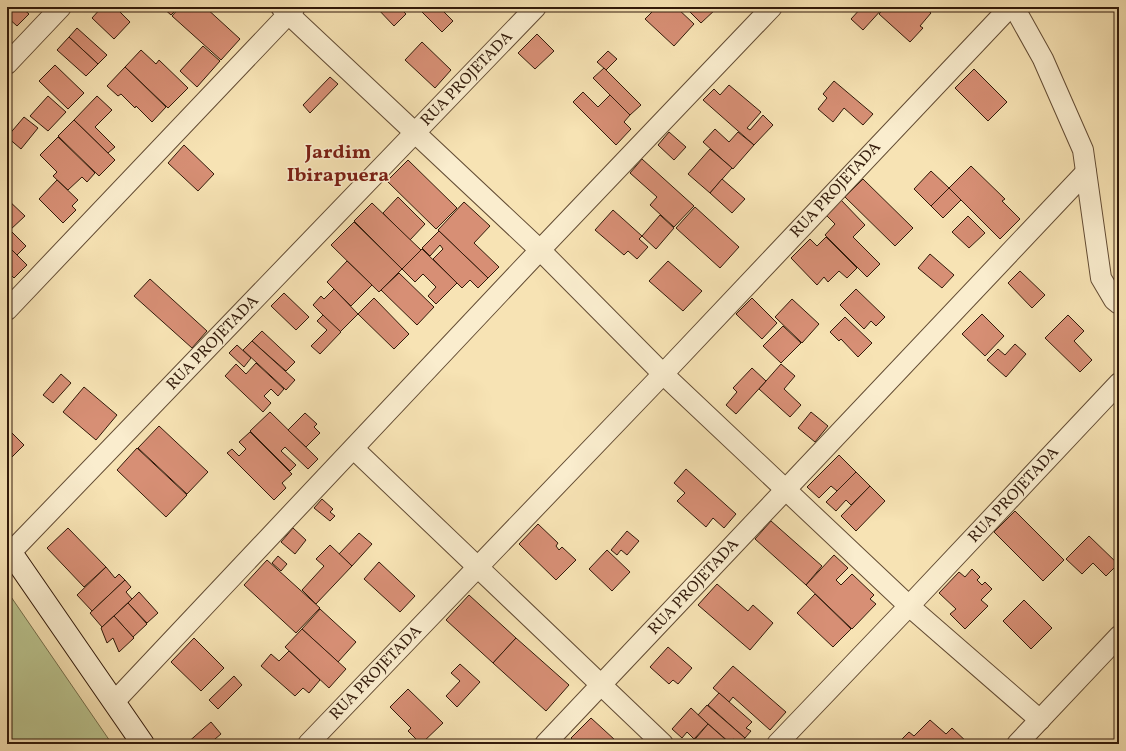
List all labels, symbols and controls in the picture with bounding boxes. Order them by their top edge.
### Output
street label: RUA PROJETADA [416,27,518,131]
street label: RUA PROJETADA [786,137,886,243]
district label: Jardim Ibirapuera [287,139,389,190]
street label: RUA PROJETADA [162,291,264,395]
street label: RUA PROJETADA [964,442,1064,548]
street label: RUA PROJETADA [644,534,744,640]
street label: RUA PROJETADA [325,621,427,725]

